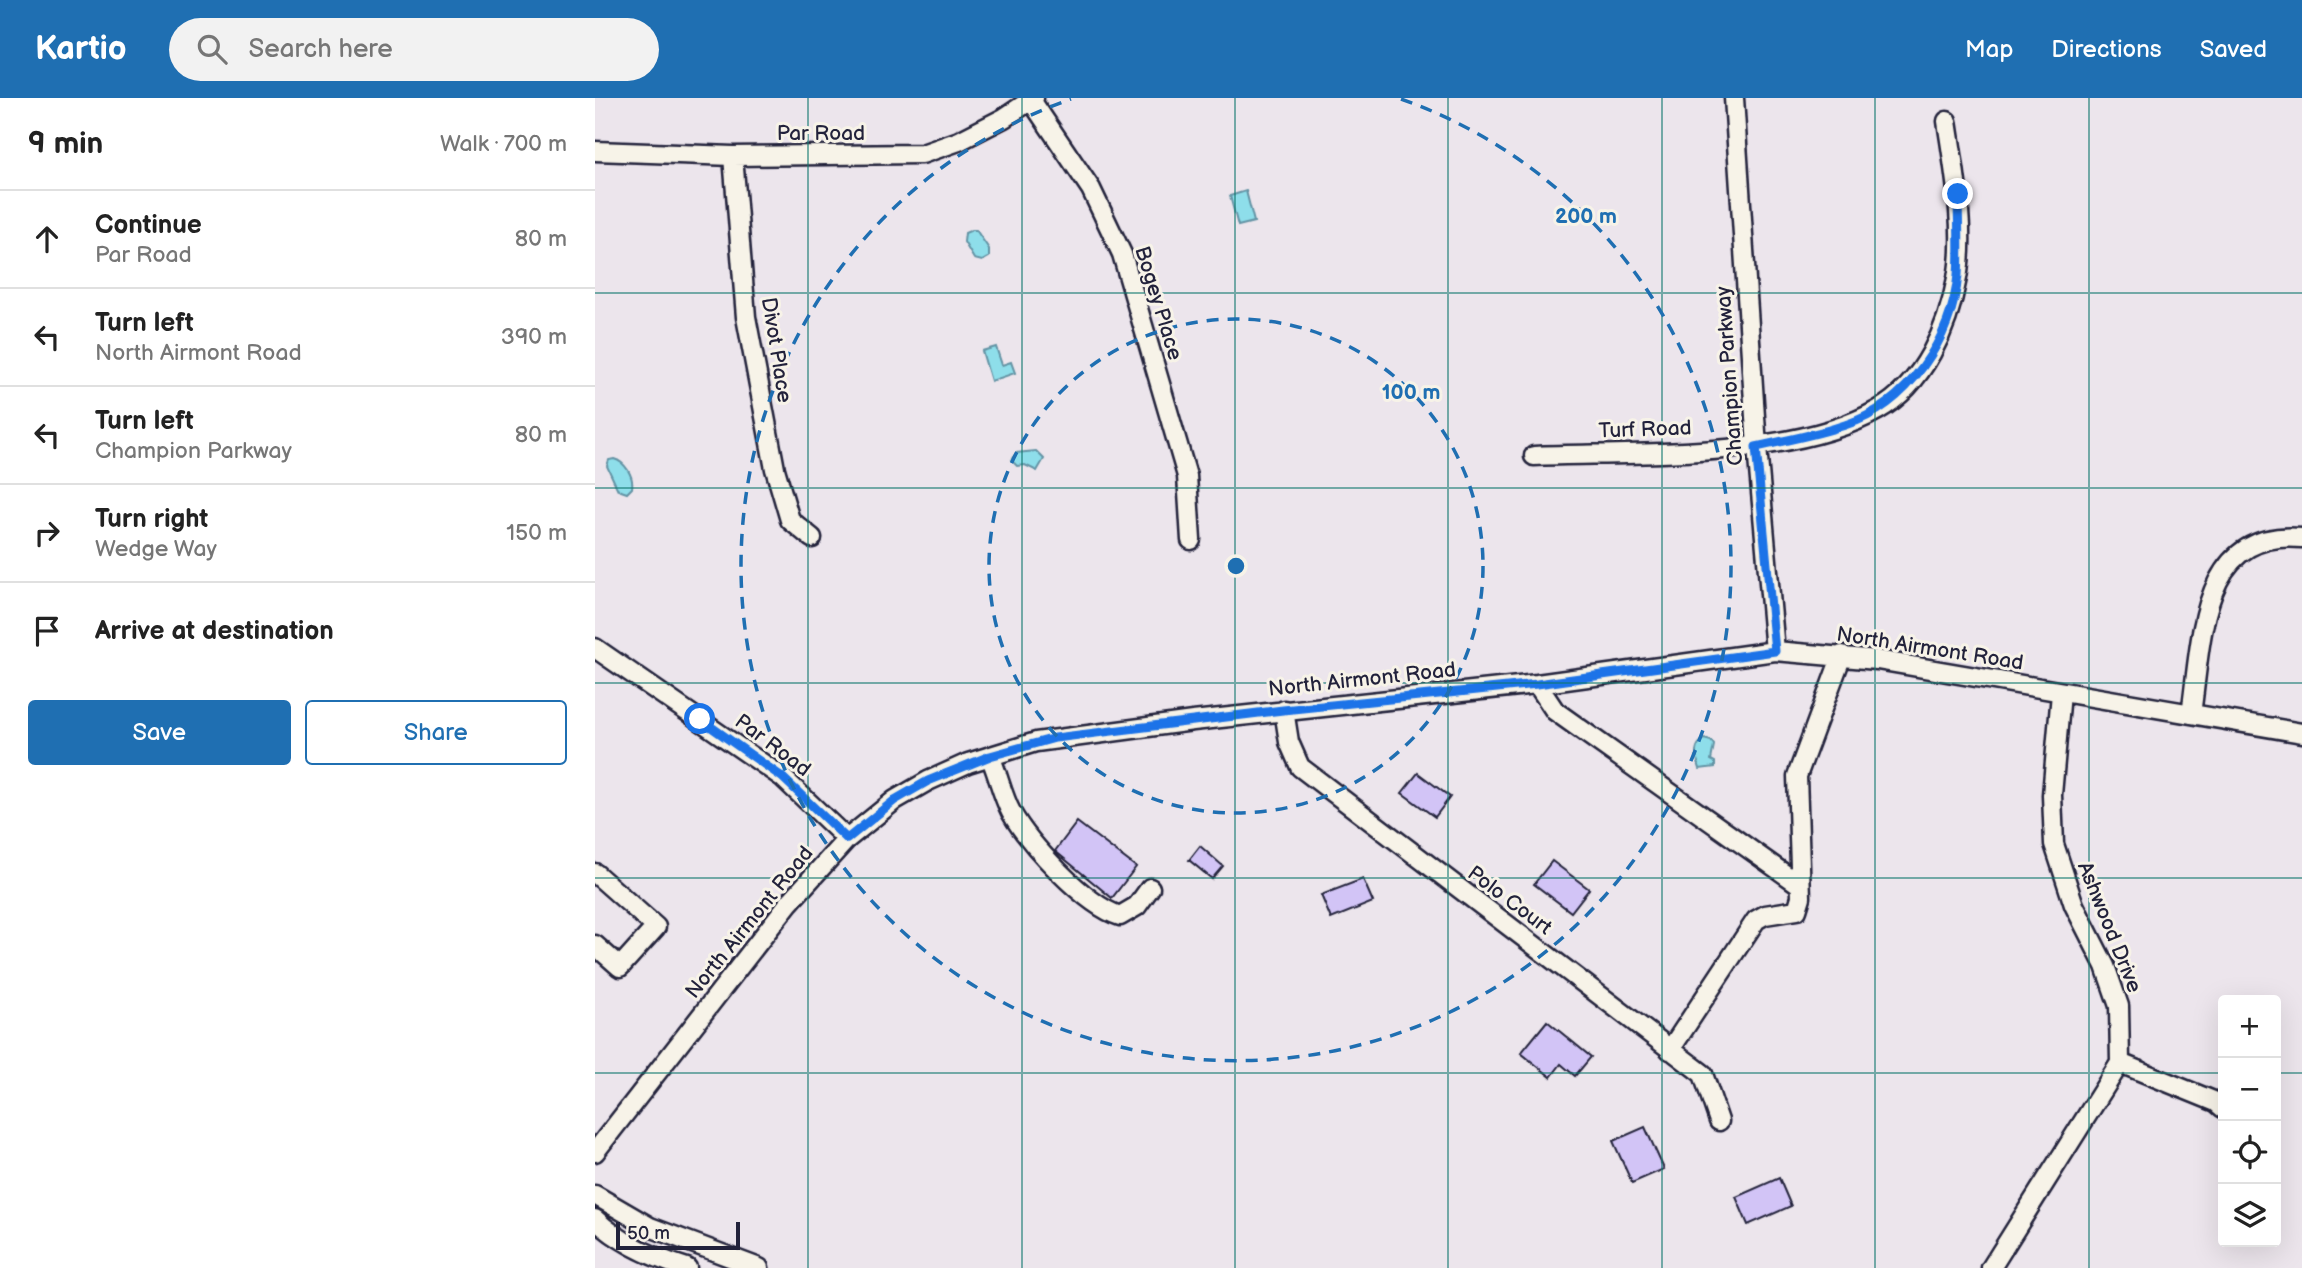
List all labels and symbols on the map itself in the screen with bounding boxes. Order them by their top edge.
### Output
street label: Par Road [777,121,865,146]
route end [1942,178,1973,209]
text: 200 m [1555,204,1617,229]
street label: Bogey Place [1129,243,1188,363]
street label: Champion Parkway [1711,285,1748,467]
street label: Divot Place [756,296,797,405]
text: 100 m [1382,380,1440,405]
street label: Turf Road [1598,415,1692,444]
centre of rings [1224,554,1248,578]
street label: North Airmont Road [1835,621,2025,676]
street label: North Airmont Road [1267,657,1457,702]
route start [684,703,715,734]
street label: Par Road [730,709,815,782]
street label: North Airmont Road [680,841,818,1003]
street label: Ashwood Drive [2072,858,2147,996]
street label: Polo Court [1463,861,1557,941]
scale bar [616,1219,740,1251]

